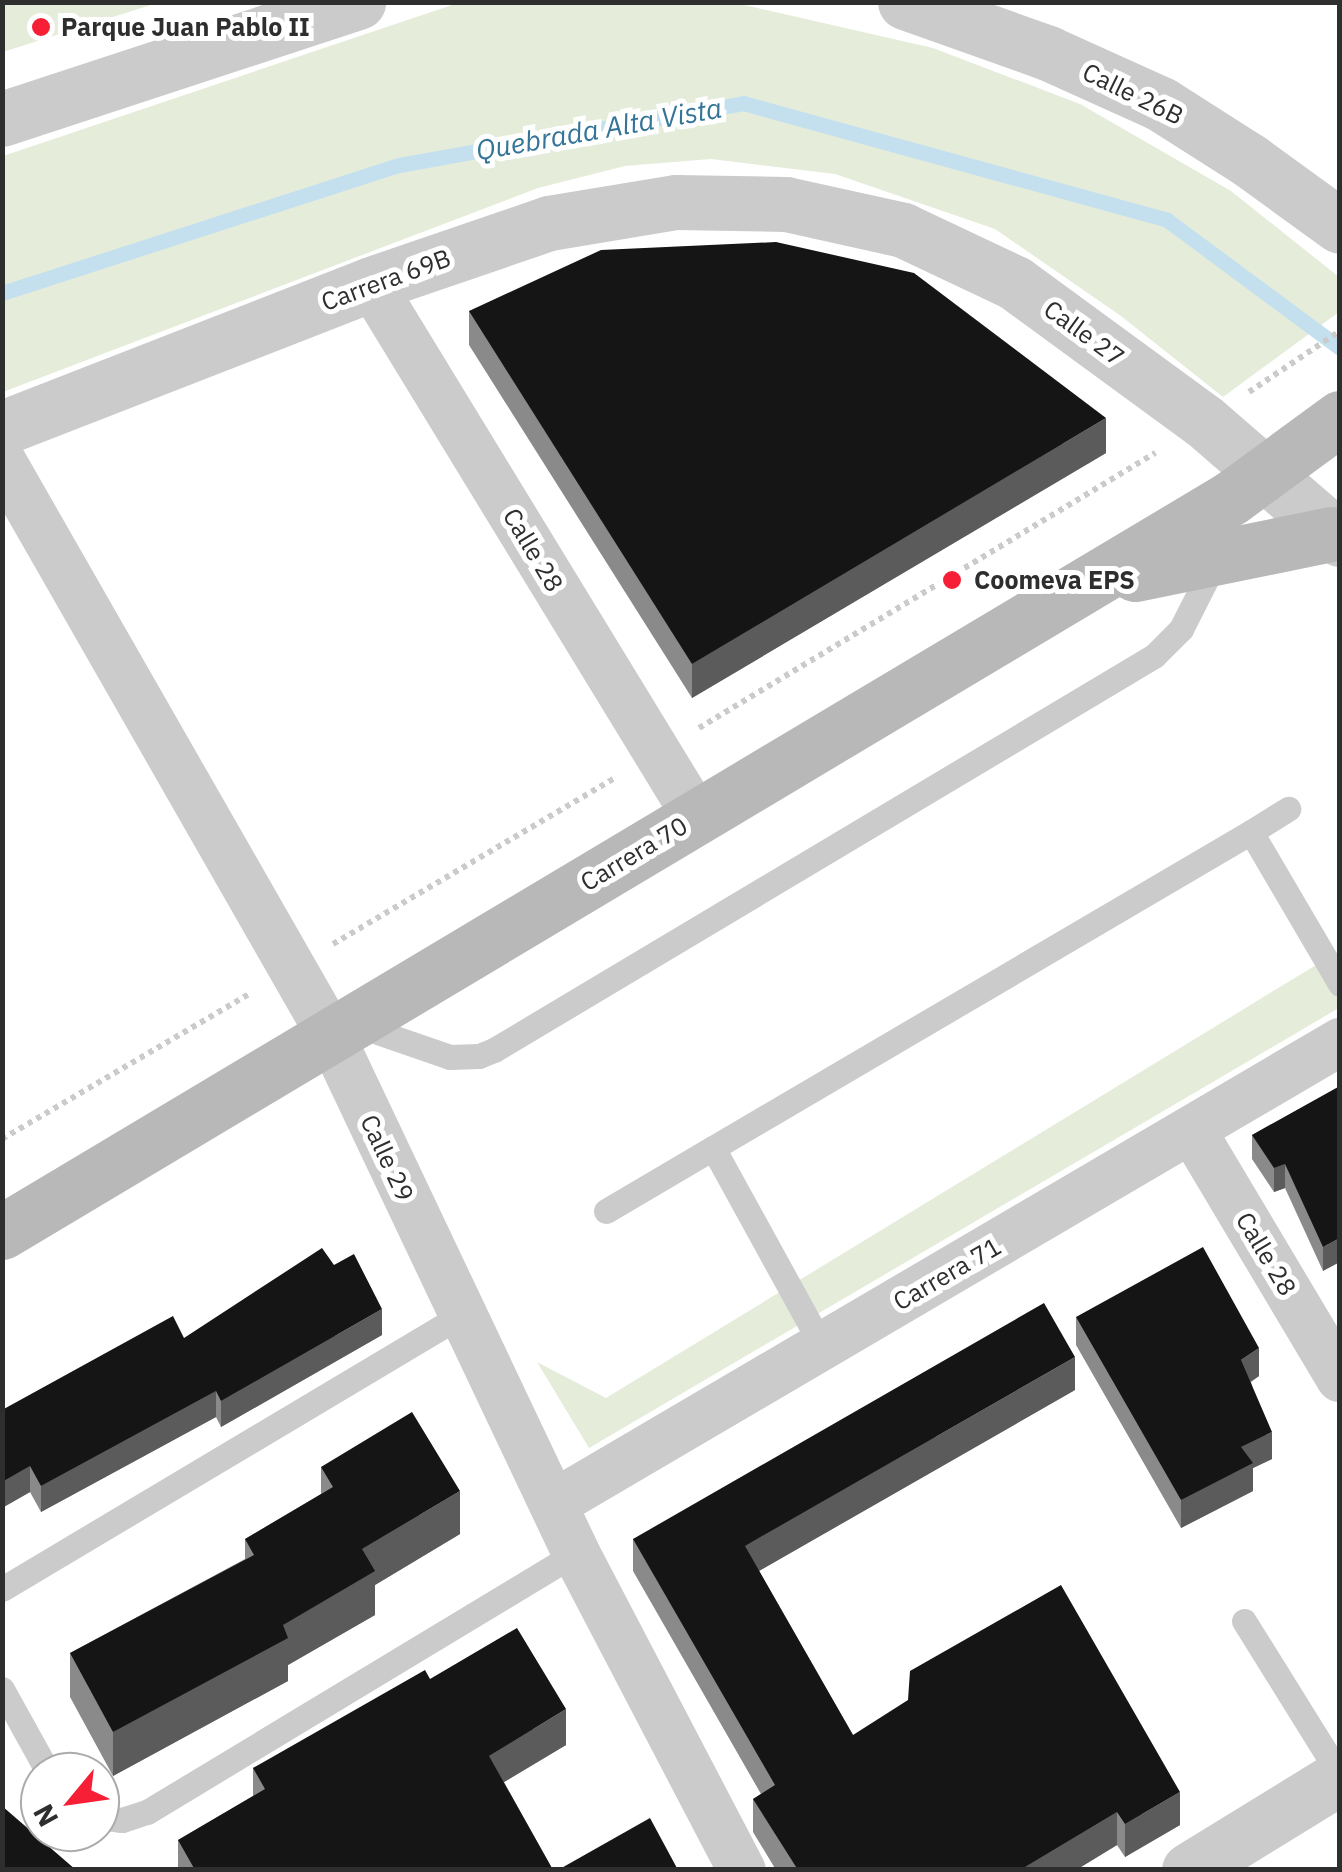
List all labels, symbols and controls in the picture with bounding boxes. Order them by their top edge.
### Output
place label: Parque Juan Pablo II [61,12,310,42]
marker: Parque Juan Pablo II [30,16,52,38]
street label: Calle 26B [1078,57,1188,131]
water label: Quebrada Alta Vista [473,91,725,167]
street label: Carrera 69B [317,243,455,317]
street label: Calle 27 [1038,294,1130,372]
street label: Calle 28 [496,503,570,597]
place label: Coomeva EPS [974,565,1135,595]
marker: Coomeva EPS [939,567,965,593]
street label: Carrera 70 [575,810,693,898]
street label: Calle 29 [354,1110,420,1206]
street label: Calle 28 [1229,1207,1303,1301]
street label: Carrera 71 [888,1231,1006,1317]
north arrow [20,1752,120,1852]
text: N [24,1798,66,1834]

